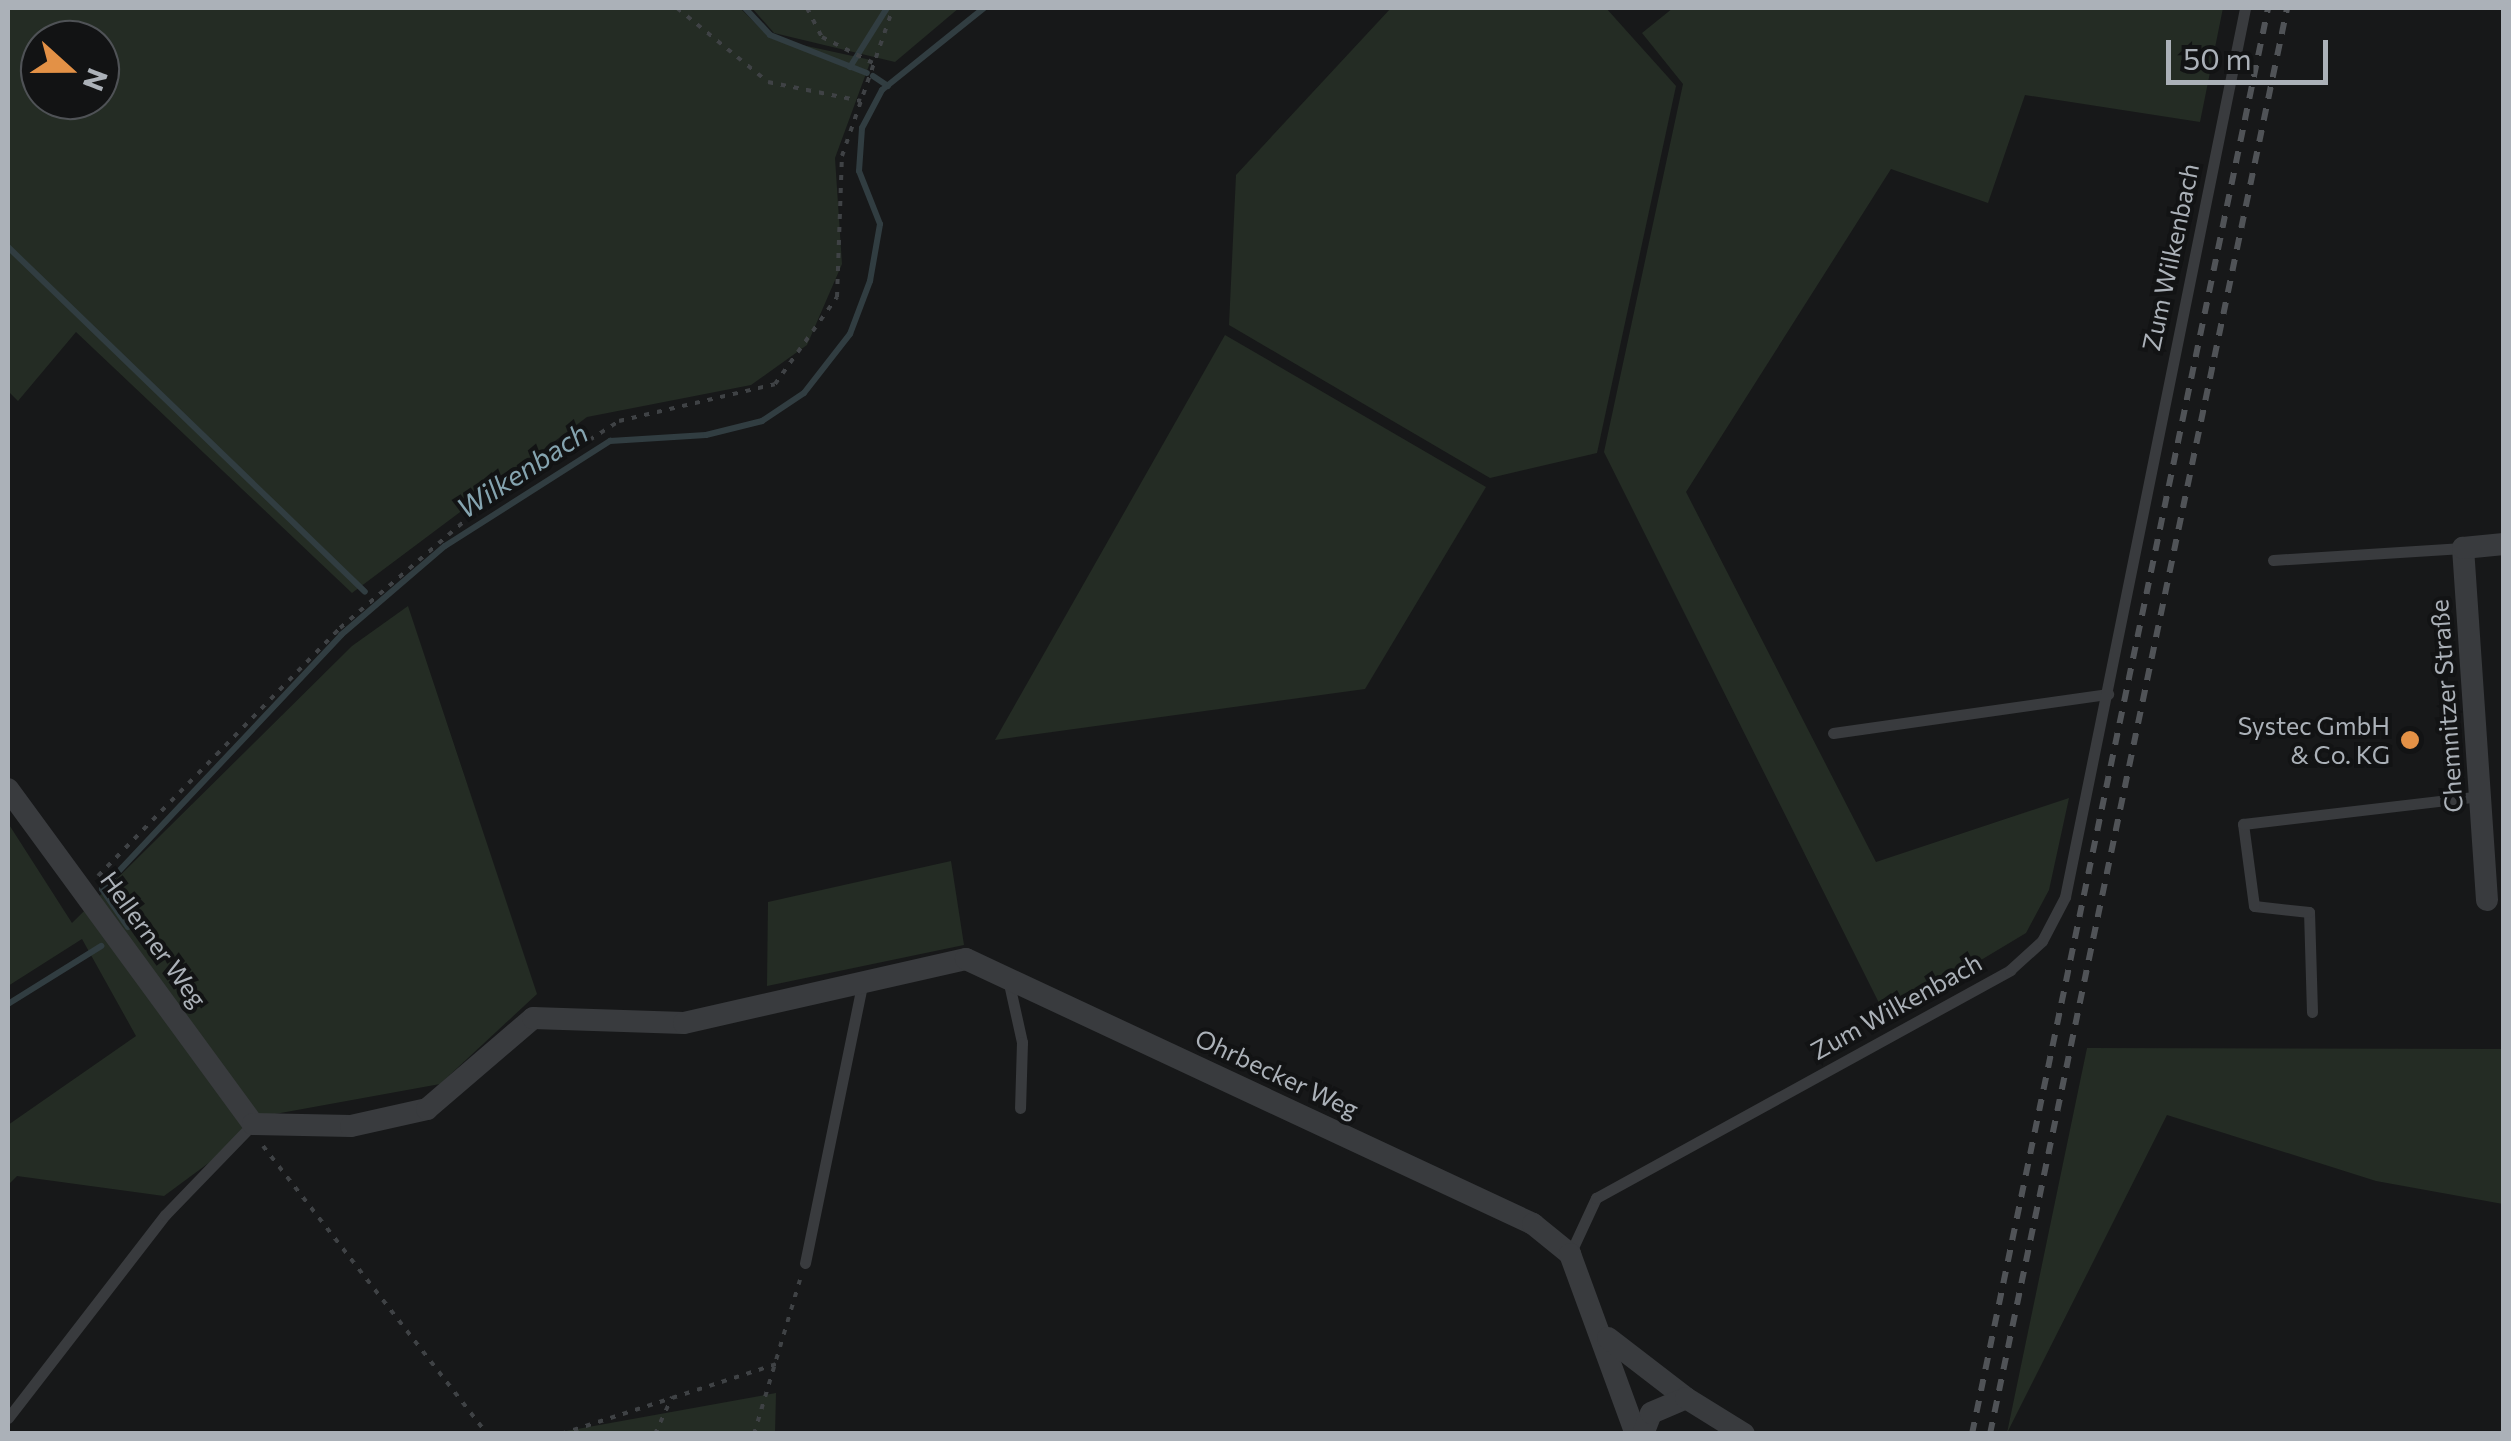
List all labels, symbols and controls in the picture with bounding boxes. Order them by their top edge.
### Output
north arrow [20,20,120,120]
scale bar [2171,20,2334,82]
text: 50 m [2183,39,2252,76]
text: N [77,64,116,96]
street label: Zum Wilkenbach [2136,161,2204,353]
water label: Wilkenbach [450,415,594,525]
street label: Chemnitzer Straße [2424,598,2468,814]
place label: Systec GmbH & Co. KG [2238,711,2390,770]
marker: Systec GmbH & Co. KG [2399,729,2421,751]
street label: Hellerner Weg [95,865,213,1013]
street label: Zum Wilkenbach [1805,947,1987,1065]
street label: Ohrbecker Weg [1191,1022,1363,1124]

